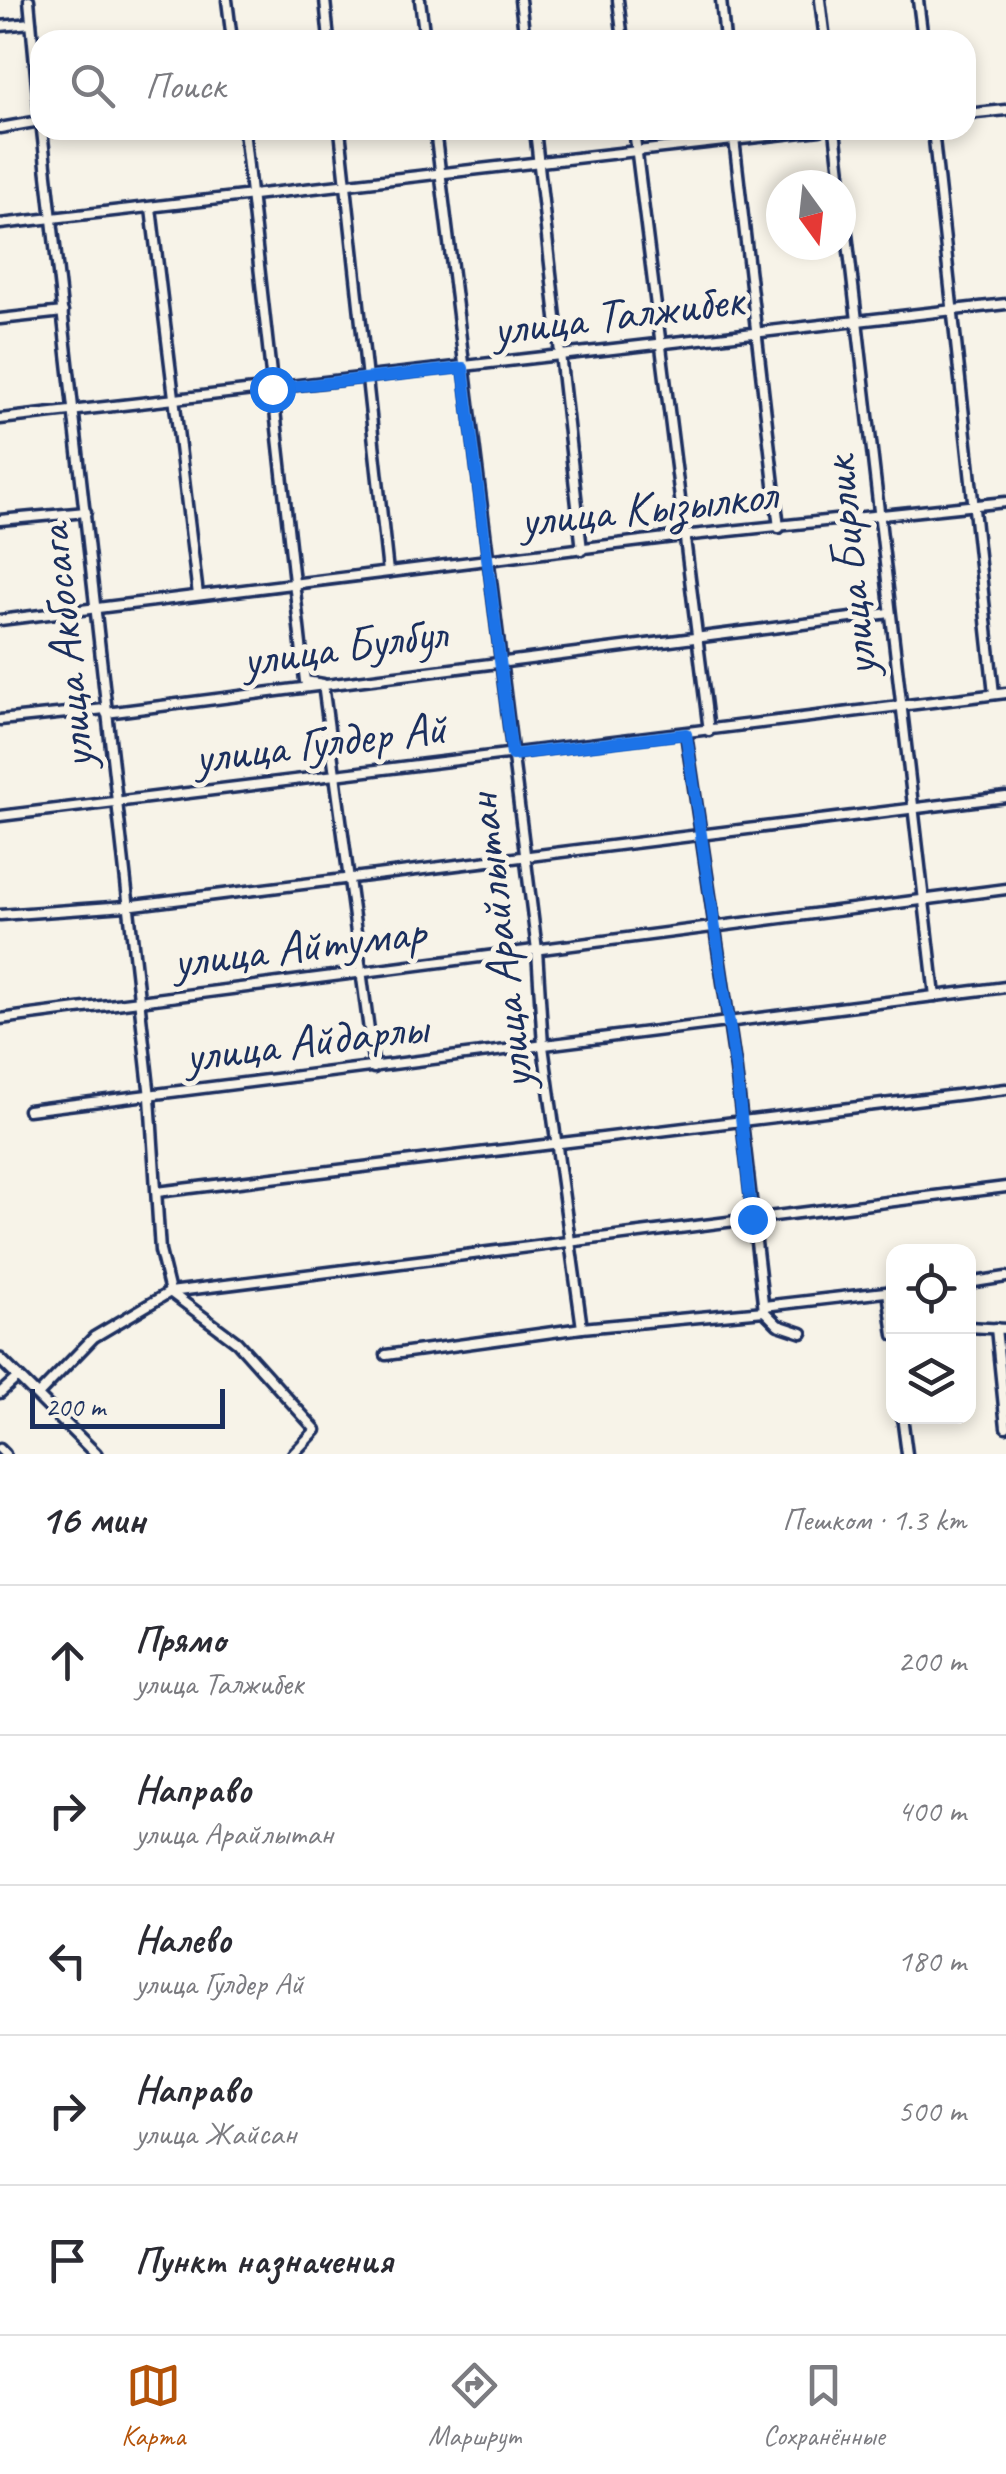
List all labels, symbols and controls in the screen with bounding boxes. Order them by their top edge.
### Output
search box [30,30,976,140]
icon: search [65,58,120,113]
text: Поиск [145,62,225,109]
north arrow [766,170,856,260]
street label: улица Талжибек [486,268,750,360]
route start [250,367,296,413]
street label: улица Бирлик [807,451,891,683]
street label: улица Кызылкол [514,463,783,551]
street label: улица Акбосага [22,518,108,775]
street label: улица Булбул [235,602,452,690]
street label: улица Гулдер Ай [188,696,452,788]
street label: улица Арайлытан [451,788,547,1096]
street label: улица Айтумар [167,900,431,992]
street label: улица Айдарлы [178,996,434,1086]
route end [730,1197,776,1243]
map controls [886,1244,976,1424]
button: locate [886,1244,976,1334]
button: layers [886,1334,976,1424]
scale bar [30,1384,225,1428]
text: 200 m [45,1389,105,1424]
text: 16 мин [40,1493,145,1546]
text: Пешком · 1.3 km [782,1499,966,1540]
text: Прямо [135,1616,225,1663]
icon: ahead [40,1633,95,1688]
text: 200 m [897,1640,966,1681]
text: улица Талжибек [135,1663,303,1704]
text: Направо [135,1766,251,1813]
icon: right [40,1783,95,1838]
text: 400 m [897,1790,966,1831]
text: улица Арайлытан [135,1813,333,1854]
text: Налево [135,1916,231,1963]
icon: left [40,1933,95,1988]
text: 180 m [897,1940,966,1981]
text: улица Гулдер Ай [135,1963,303,2004]
text: Направо [135,2066,251,2113]
icon: right [40,2083,95,2138]
text: 500 m [897,2090,966,2131]
text: улица Жайсан [135,2113,296,2154]
icon: arrive [40,2233,95,2288]
text: Пункт назначения [135,2237,392,2284]
tab: Карта [121,2358,185,2453]
tab: Маршрут [428,2358,520,2453]
tab: Сохранённые [763,2358,885,2453]

